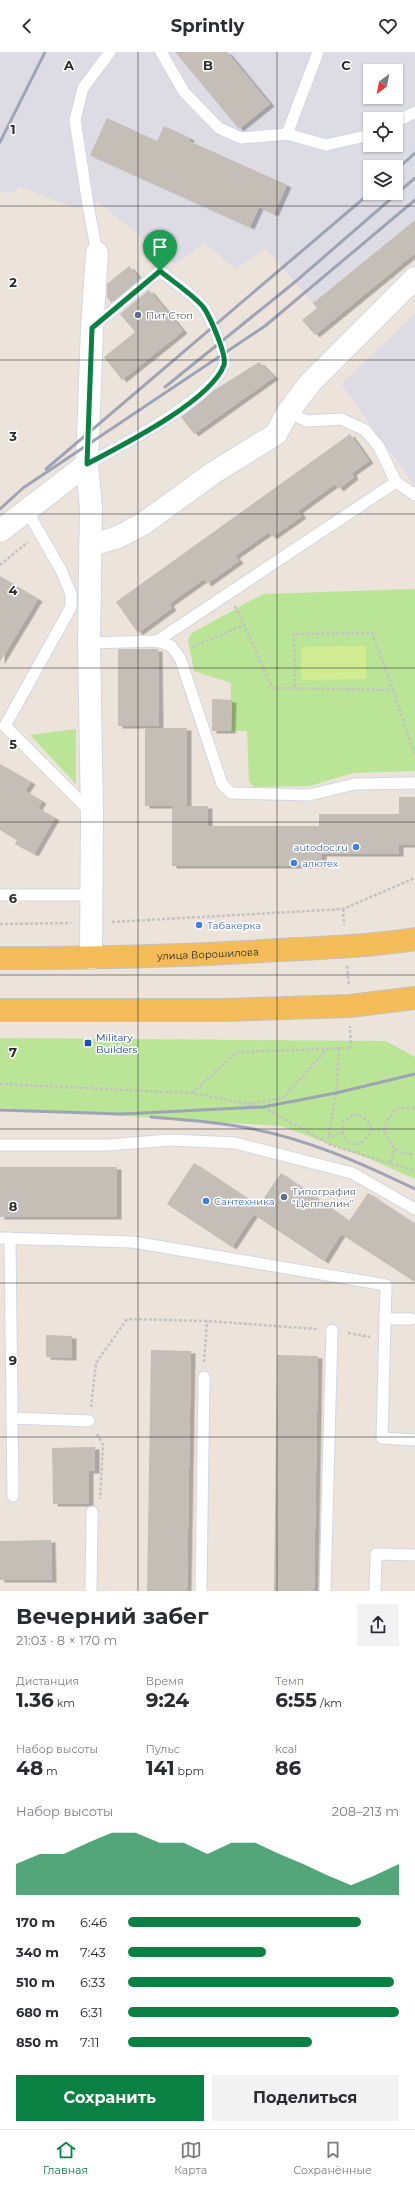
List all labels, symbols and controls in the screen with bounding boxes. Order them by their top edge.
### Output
icon: back [16,15,38,37]
text: Sprintly [171,15,244,37]
icon: heart [377,15,399,37]
text: A [63,57,75,73]
text: B [203,57,213,73]
text: C [341,57,351,73]
north arrow [363,64,403,104]
map controls [363,64,403,200]
button: locate [363,112,403,152]
text: 1 [10,121,16,137]
button: layers [363,160,403,200]
pin [143,230,177,271]
icon: arrive [149,236,171,258]
text: 2 [9,274,17,290]
place label: Пит Стоп [146,309,193,322]
marker: Пит Стоп [133,310,143,320]
text: 3 [8,428,17,444]
text: 4 [9,582,18,598]
text: 5 [9,736,17,752]
place label: autodoc.ru [294,841,348,854]
marker: autodoc.ru [351,842,361,852]
place label: алютех [302,857,339,870]
marker: алютех [289,858,299,868]
text: 6 [9,890,18,906]
place label: Табакерка [207,919,261,932]
marker: Табакерка [194,920,204,930]
street label: улица Ворошилова [156,945,259,963]
place label: Military Builders [96,1031,137,1056]
marker: Military Builders [83,1038,93,1048]
text: 7 [9,1044,17,1060]
place label: Типография "Цеппелин" [292,1185,356,1210]
marker: Типография "Цеппелин" [279,1192,289,1202]
place label: Сантехника [214,1195,275,1208]
marker: Сантехника [201,1196,211,1206]
text: 8 [9,1198,18,1214]
text: 9 [9,1352,17,1368]
text: Вечерний забег [16,1603,209,1630]
button: share [357,1604,399,1646]
text: 21:03 · 8 × 170 m [16,1632,117,1648]
text: Дистанция [16,1674,79,1688]
text: Время [146,1674,184,1688]
text: Темп [275,1674,304,1688]
text: 1.36 [16,1688,54,1712]
text: 9:24 [146,1688,189,1712]
text: 6:55 [275,1688,317,1712]
text: km [54,1696,75,1710]
text: /km [317,1696,342,1710]
text: Набор высоты [16,1742,98,1756]
text: Пульс [146,1742,180,1756]
text: kcal [275,1742,297,1756]
text: 48 [16,1756,43,1780]
text: 141 [146,1756,175,1780]
text: 86 [275,1756,301,1780]
text: m [43,1764,58,1778]
text: bpm [175,1764,204,1778]
text: Набор высоты [16,1803,113,1819]
text: 208–213 m [332,1803,399,1819]
text: 170 m [16,1914,55,1930]
text: 6:46 [80,1914,107,1930]
text: 340 m [16,1944,59,1960]
text: 7:43 [80,1944,106,1960]
text: 510 m [16,1974,55,1990]
text: 6:33 [80,1974,105,1990]
text: 680 m [16,2004,59,2020]
text: 6:31 [80,2004,103,2020]
text: 850 m [16,2034,58,2050]
text: 7:11 [80,2034,100,2050]
button: Сохранить [16,2075,204,2121]
button: Поделиться [212,2075,399,2121]
tab: Главная [43,2139,88,2177]
tab: Карта [174,2139,207,2177]
tab: Сохранённые [293,2139,372,2177]

